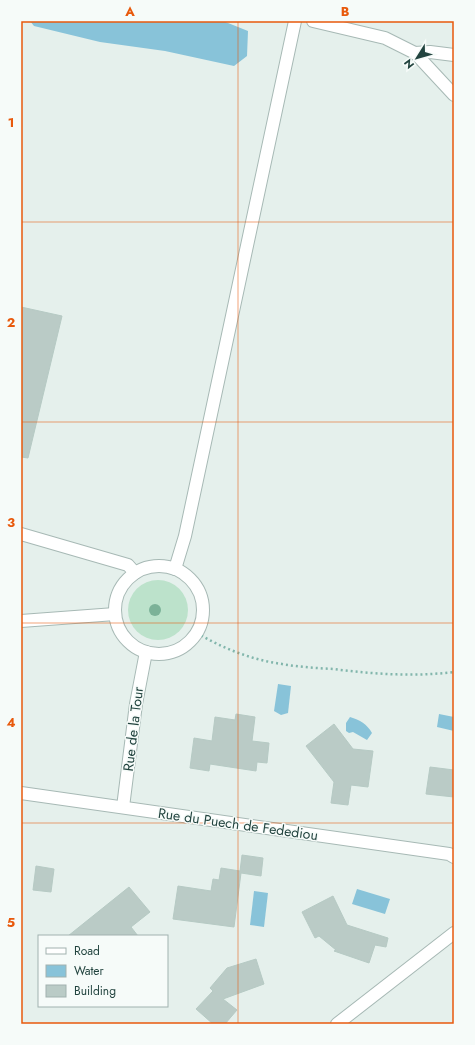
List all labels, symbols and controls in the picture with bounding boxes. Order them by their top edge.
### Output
text: A [124,2,135,21]
text: B [341,2,350,21]
north arrow [397,38,437,78]
text: N [400,56,418,72]
text: 1 [8,113,14,132]
text: 2 [7,313,15,332]
text: 3 [7,513,15,532]
street label: Rue de la Tour [118,685,148,772]
text: 4 [6,713,16,732]
street label: Rue du Puech de Fedediou [157,803,319,845]
text: 5 [7,913,15,932]
legend [38,935,168,1007]
text: Road [74,942,100,960]
text: Water [74,962,105,980]
text: Building [74,982,116,1000]

